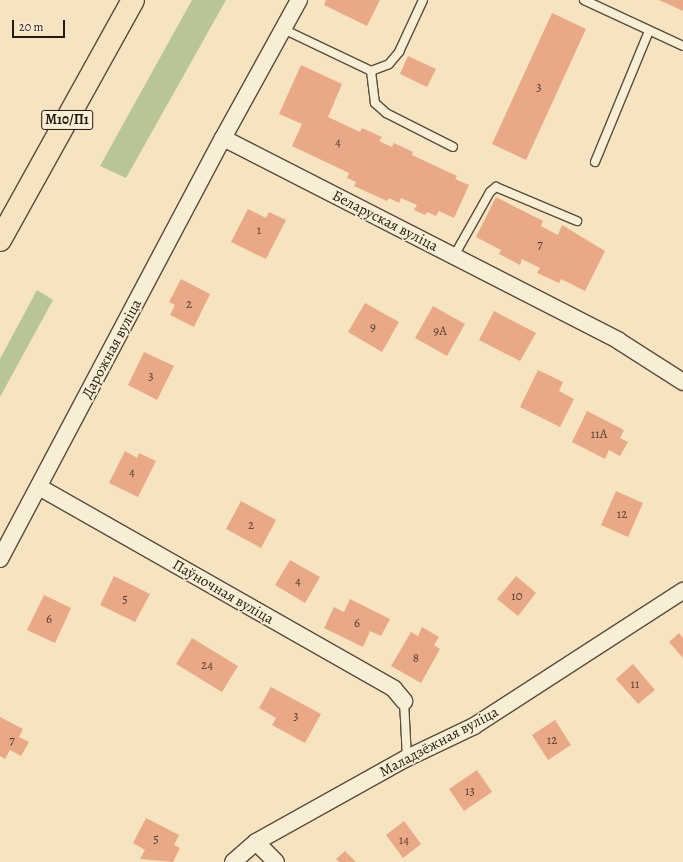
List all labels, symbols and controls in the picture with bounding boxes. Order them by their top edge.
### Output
scale bar [14,12,67,38]
text: 20 m [19,19,43,35]
house number: 3 [536,79,542,95]
road number: М10/П1 [41,108,93,132]
house number: 4 [335,134,341,150]
street label: Беларуская вуліца [329,187,441,255]
house number: 1 [257,222,261,238]
house number: 7 [537,236,543,252]
street label: Дарожная вуліца [78,296,146,402]
house number: 2 [186,296,192,312]
house number: 9 [370,319,376,335]
house number: 9А [433,323,447,339]
house number: 3 [148,368,154,384]
house number: 11А [591,426,607,442]
house number: 4 [129,464,135,480]
house number: 12 [617,506,627,522]
house number: 2 [248,517,254,533]
street label: Паўночная вуліца [169,556,277,628]
house number: 4 [295,573,301,589]
house number: 10 [511,588,523,604]
house number: 5 [122,591,128,607]
house number: 6 [46,611,52,627]
house number: 6 [354,615,360,631]
house number: 8 [413,650,419,666]
house number: 24 [201,657,213,673]
house number: 11 [631,676,639,692]
street label: Маладзёжная вуліца [376,703,502,781]
house number: 3 [293,708,299,724]
house number: 7 [9,732,15,748]
house number: 12 [547,732,557,748]
house number: 13 [465,783,475,799]
house number: 5 [153,831,159,847]
house number: 14 [399,832,409,848]

